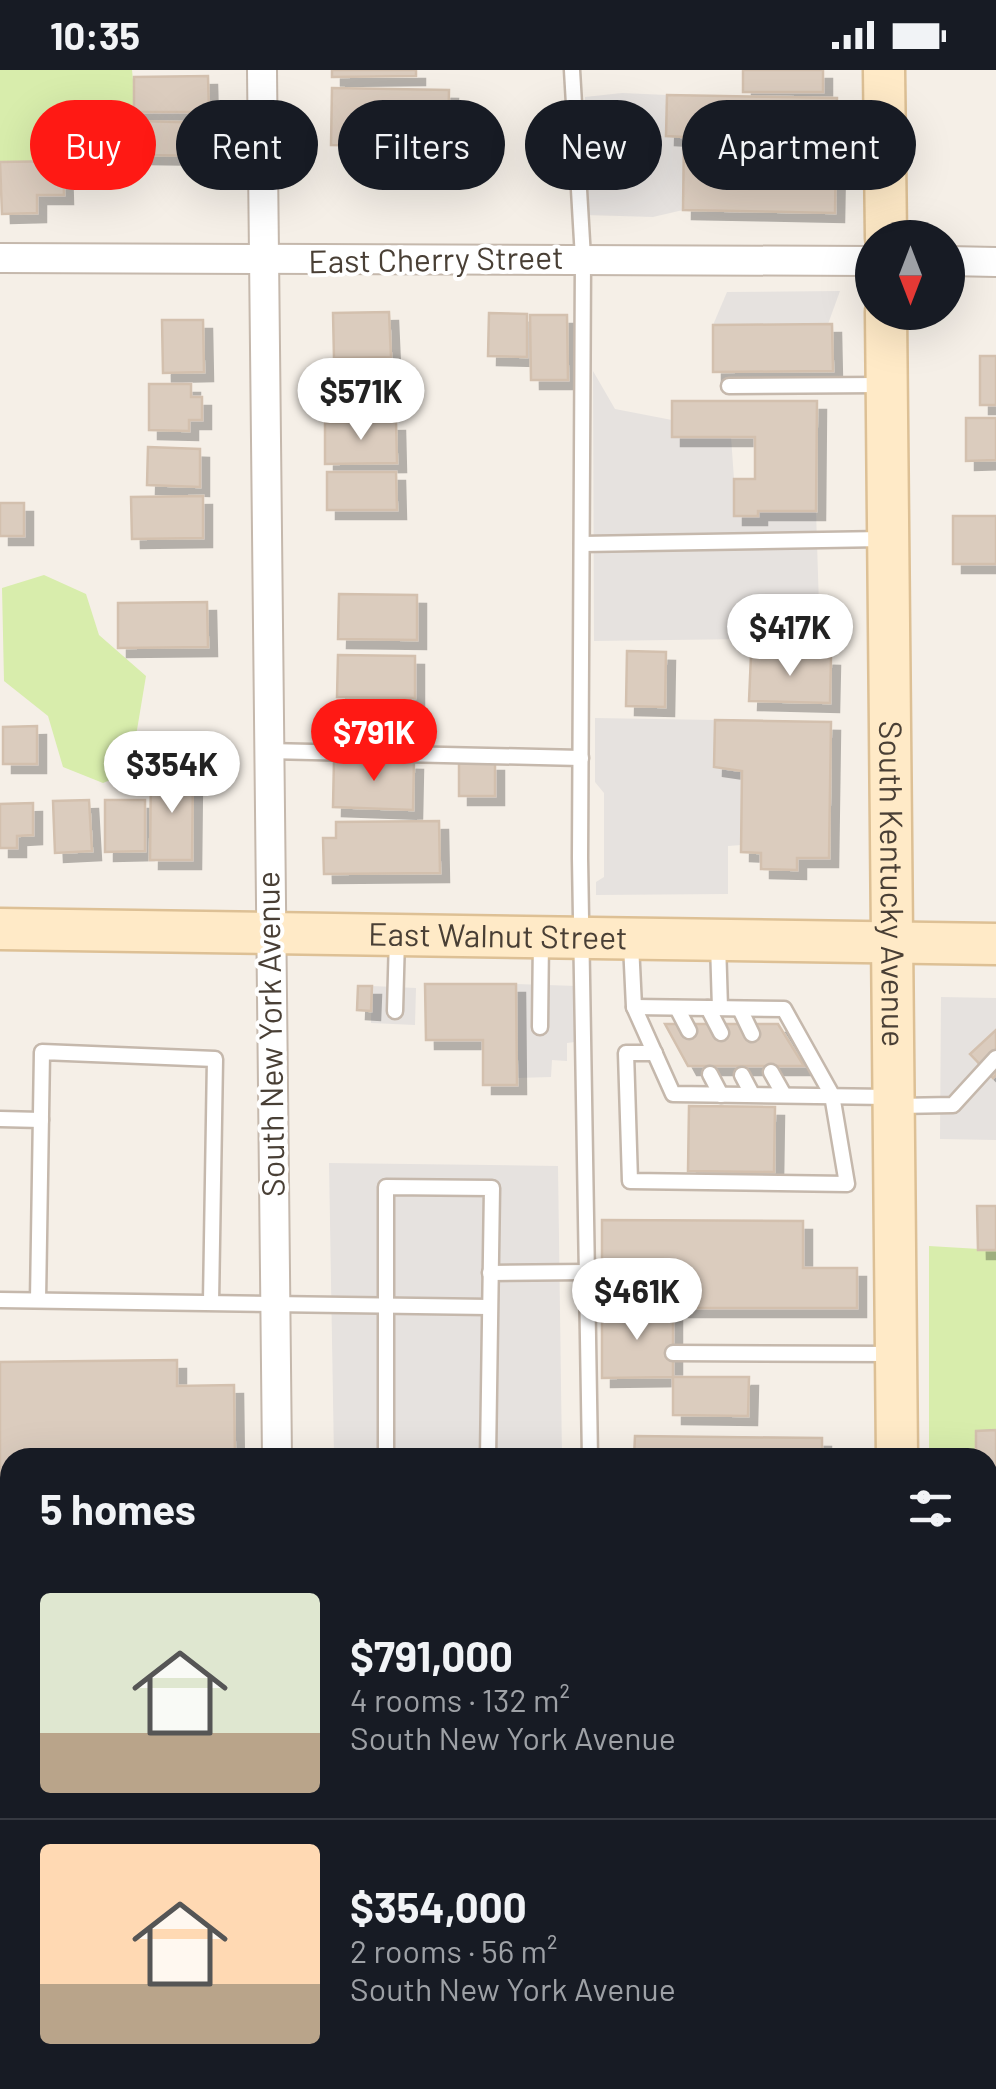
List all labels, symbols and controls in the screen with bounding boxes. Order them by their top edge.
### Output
text: 10:35 [50,12,140,58]
chip: Buy [30,100,156,190]
chip: Rent [176,100,318,190]
chip: Filters [338,100,505,190]
chip: New [525,100,662,190]
chip: Apartment [682,100,916,190]
north arrow [855,220,965,330]
map controls [855,220,965,330]
street label: East Cherry Street [308,237,564,279]
pin: $571K [291,358,431,443]
text: $571K [319,371,403,409]
pin: $417K [720,594,860,679]
text: $417K [749,607,831,645]
pin: $791K [304,699,444,784]
text: $791K [333,712,415,750]
street label: South Kentucky Avenue [873,721,914,1047]
pin: $354K [102,731,242,816]
text: $354K [126,744,218,782]
street label: South New York Avenue [247,871,291,1197]
street label: East Walnut Street [368,914,628,955]
pin: $461K [567,1258,707,1343]
text: $461K [594,1271,680,1309]
icon: filters [903,1481,958,1536]
text: 5 homes [40,1483,196,1533]
text: $791,000 [350,1630,513,1680]
icon: home [120,1633,240,1753]
text: 4 rooms · 132 m² [350,1680,570,1718]
text: South New York Avenue [350,1718,676,1756]
text: $354,000 [350,1881,527,1931]
icon: home [120,1884,240,2004]
text: 2 rooms · 56 m² [350,1931,558,1969]
text: South New York Avenue [350,1969,676,2007]

